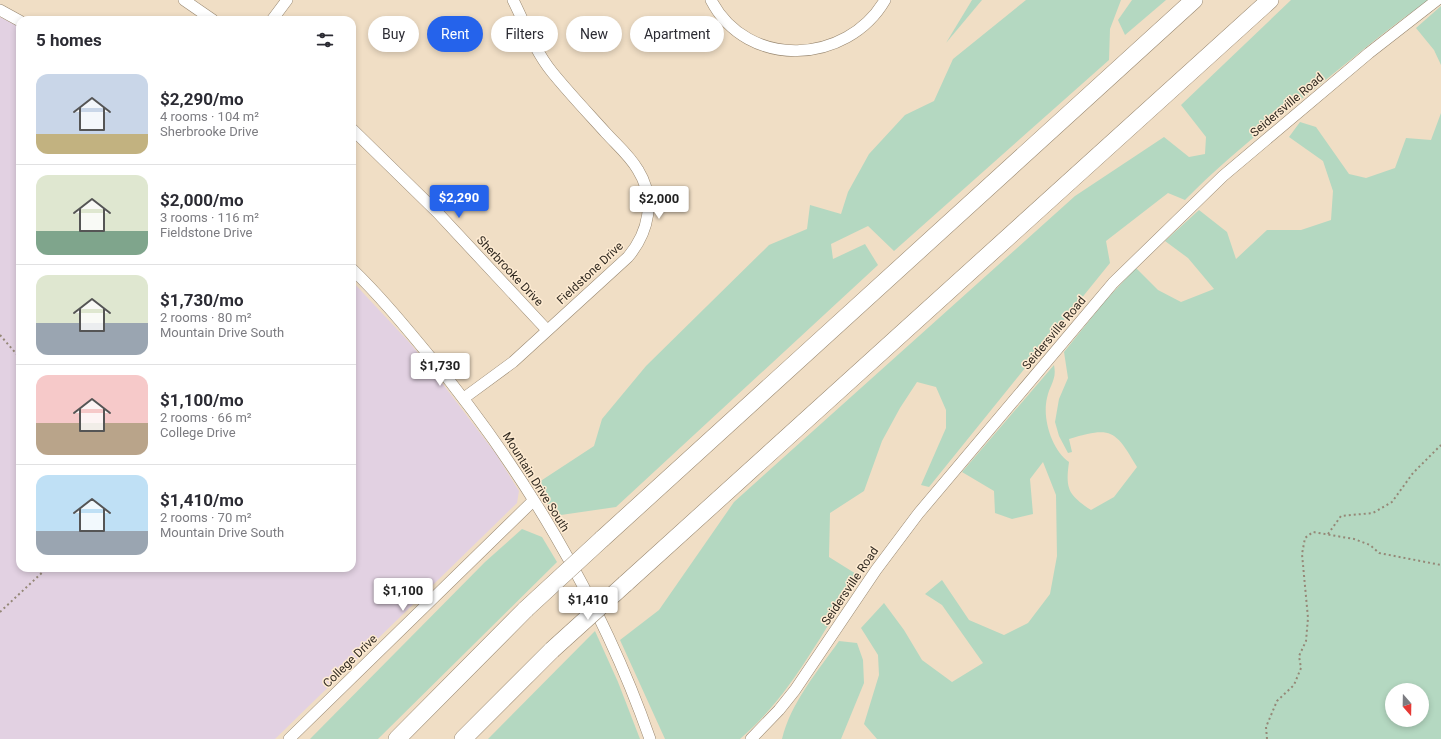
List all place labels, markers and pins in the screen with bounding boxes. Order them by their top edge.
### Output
pin: $2,290 [426,185,492,219]
pin: $2,000 [626,186,692,220]
pin: $1,730 [407,353,473,387]
pin: $1,100 [370,578,436,612]
pin: $1,410 [555,587,621,621]

